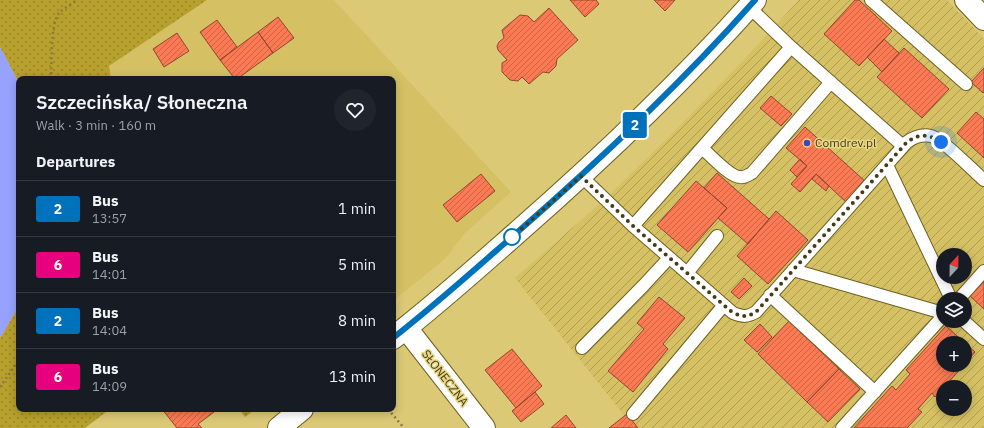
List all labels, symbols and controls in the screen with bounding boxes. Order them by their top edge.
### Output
button: heart [334,89,376,131]
text: Szczecińska/ Słoneczna [36,90,248,114]
line badge: 2 [622,112,648,138]
text: 2 [631,116,639,134]
text: Walk · 3 min · 160 m [36,117,156,134]
your location [931,132,951,152]
place label: Comdrev.pl [815,135,876,150]
marker: Comdrev.pl [802,138,812,148]
text: Departures [36,152,115,171]
text: Bus [92,191,119,210]
text: 1 min [338,199,376,218]
text: 2 [54,200,62,218]
text: 13:57 [92,210,127,227]
unlabelled marker [503,228,521,246]
text: Bus [92,247,119,266]
north arrow [936,248,972,284]
map controls [936,248,972,416]
text: 5 min [338,255,376,274]
text: 6 [54,256,62,274]
text: 14:01 [92,266,127,283]
button: layers [936,292,972,328]
text: Bus [92,303,119,322]
text: 8 min [338,311,376,330]
text: 2 [54,312,62,330]
text: 14:04 [92,322,127,339]
button: + [936,336,972,372]
street label: SŁONECZNA [419,347,472,409]
text: Bus [92,359,119,378]
text: 13 min [329,367,376,386]
text: 6 [54,368,62,386]
text: 14:09 [92,378,127,395]
button: − [936,380,972,416]

